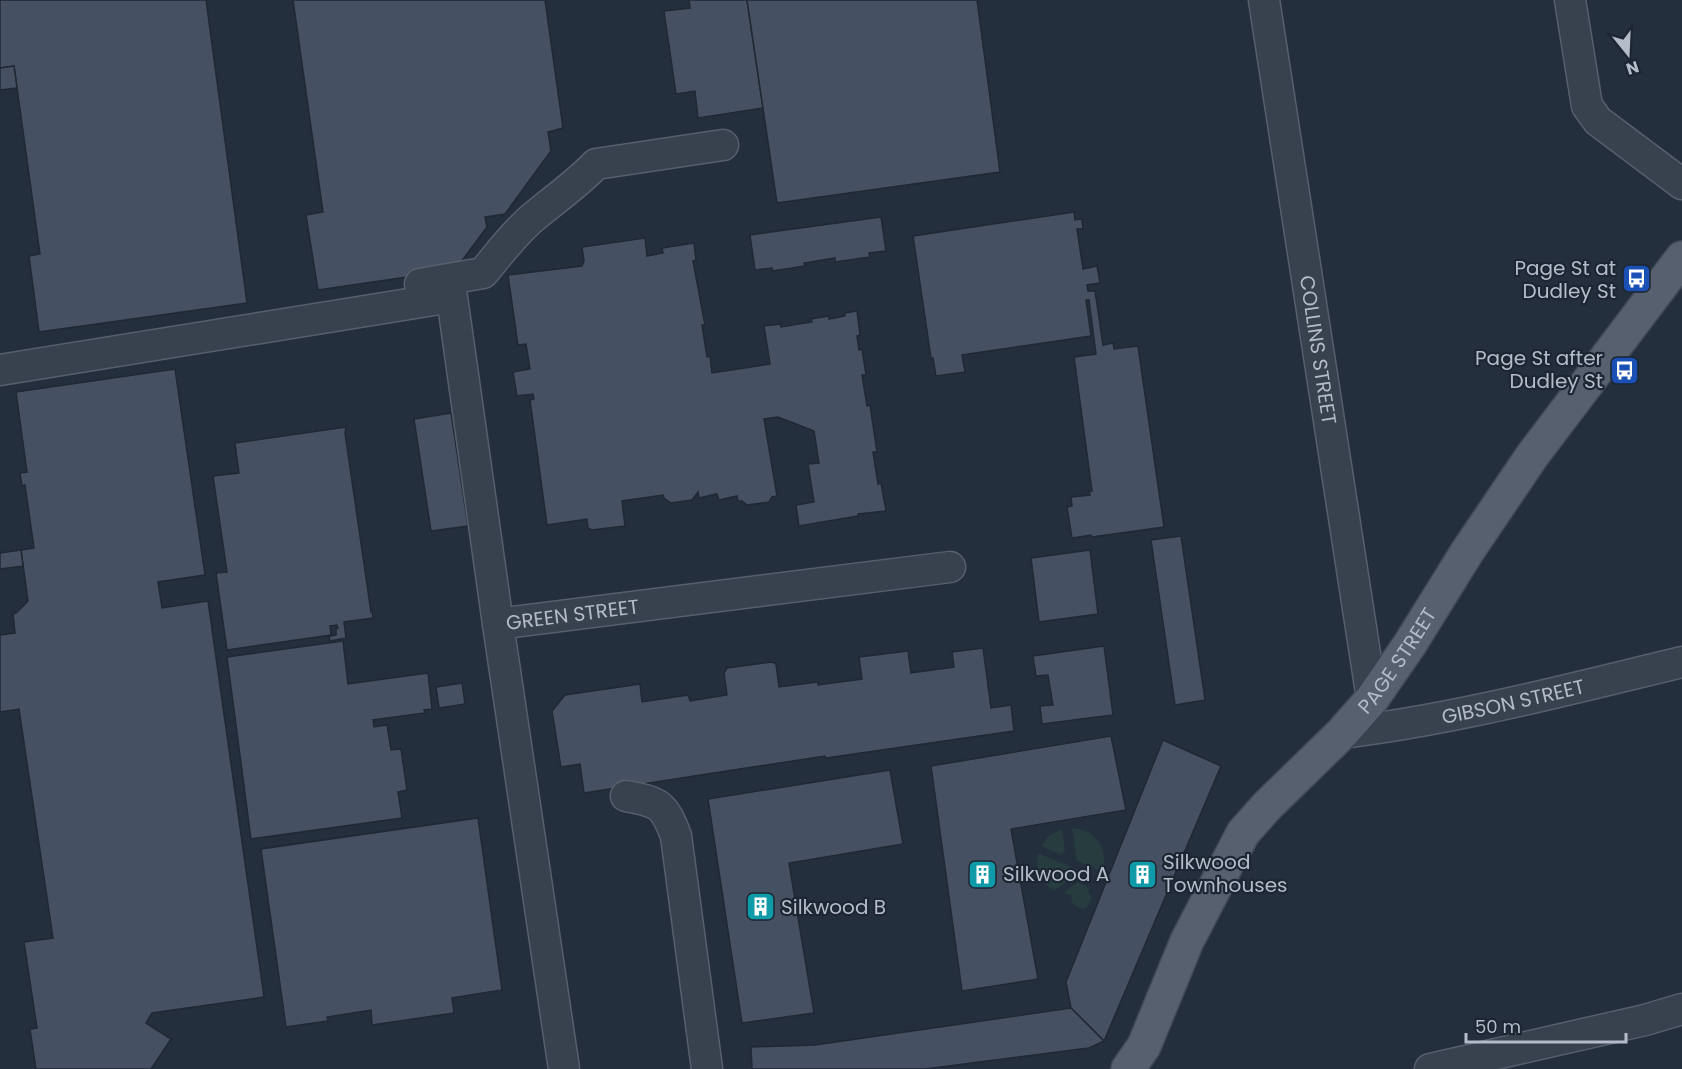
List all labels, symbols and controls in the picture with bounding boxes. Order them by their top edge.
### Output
north arrow [1598,24,1658,84]
text: N [1623,55,1642,81]
place label: Page St at Dudley St [1514,254,1616,305]
bus stop icon: Page St at Dudley St [1621,263,1653,295]
street label: COLLINS STREET [1293,273,1343,427]
place label: Page St after Dudley St [1475,344,1603,395]
bus stop icon: Page St after Dudley St [1608,354,1640,386]
street label: GREEN STREET [504,592,641,637]
street label: PAGE STREET [1351,602,1443,720]
street label: GIBSON STREET [1439,672,1588,731]
place label: Silkwood Townhouses [1163,848,1288,899]
building icon: Silkwood A [966,858,998,890]
building icon: Silkwood Townhouses [1126,858,1158,890]
place label: Silkwood A [1003,860,1109,888]
building icon: Silkwood B [744,891,776,923]
place label: Silkwood B [781,893,886,921]
scale bar [1466,1006,1626,1044]
text: 50 m [1475,1014,1521,1039]

